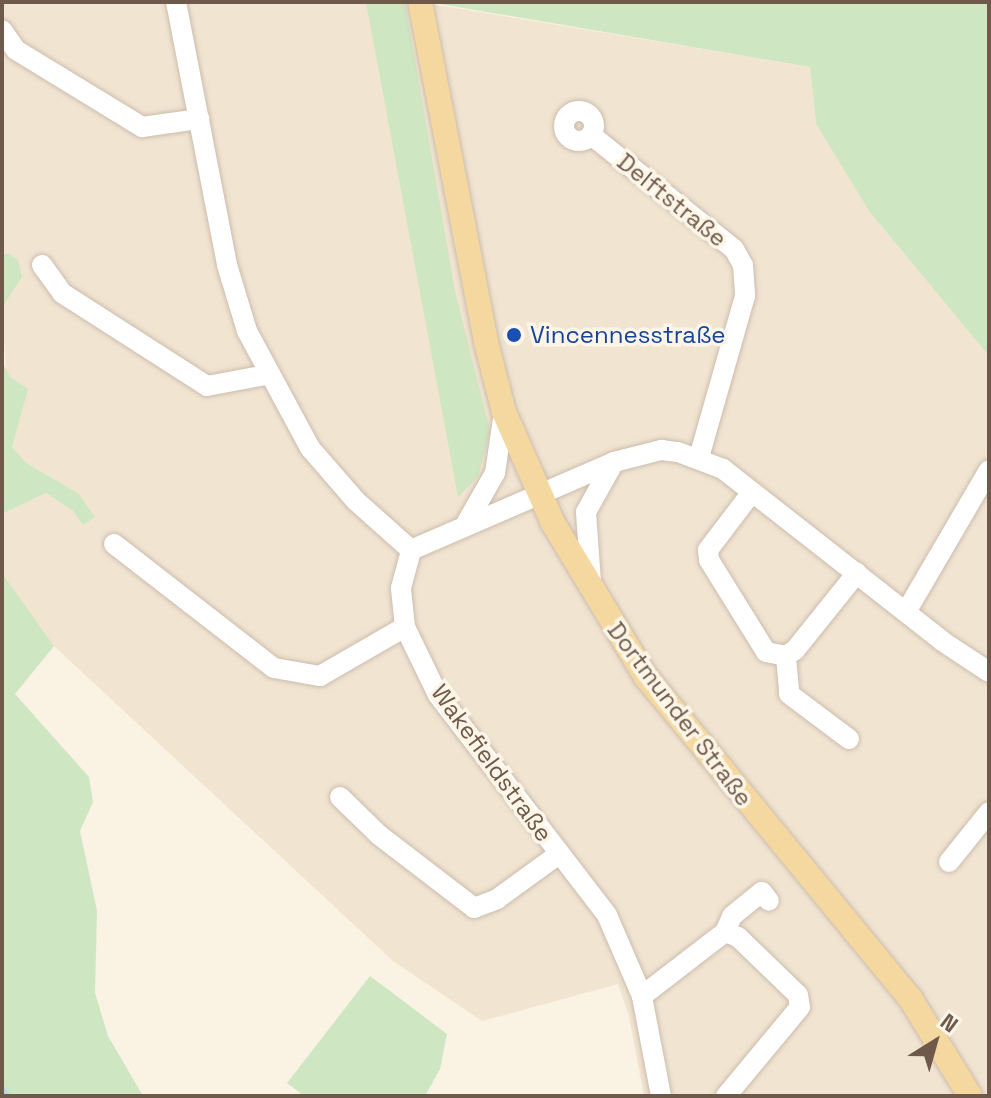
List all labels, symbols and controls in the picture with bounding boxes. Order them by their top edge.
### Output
street label: Delftstraße [612,147,732,253]
place label: Vincennesstraße [530,321,725,349]
marker: Vincennesstraße [505,326,523,344]
street label: Dortmunder Straße [601,616,759,812]
street label: Wakefieldstraße [425,679,559,847]
north arrow [895,1002,975,1082]
text: N [935,1007,964,1038]

